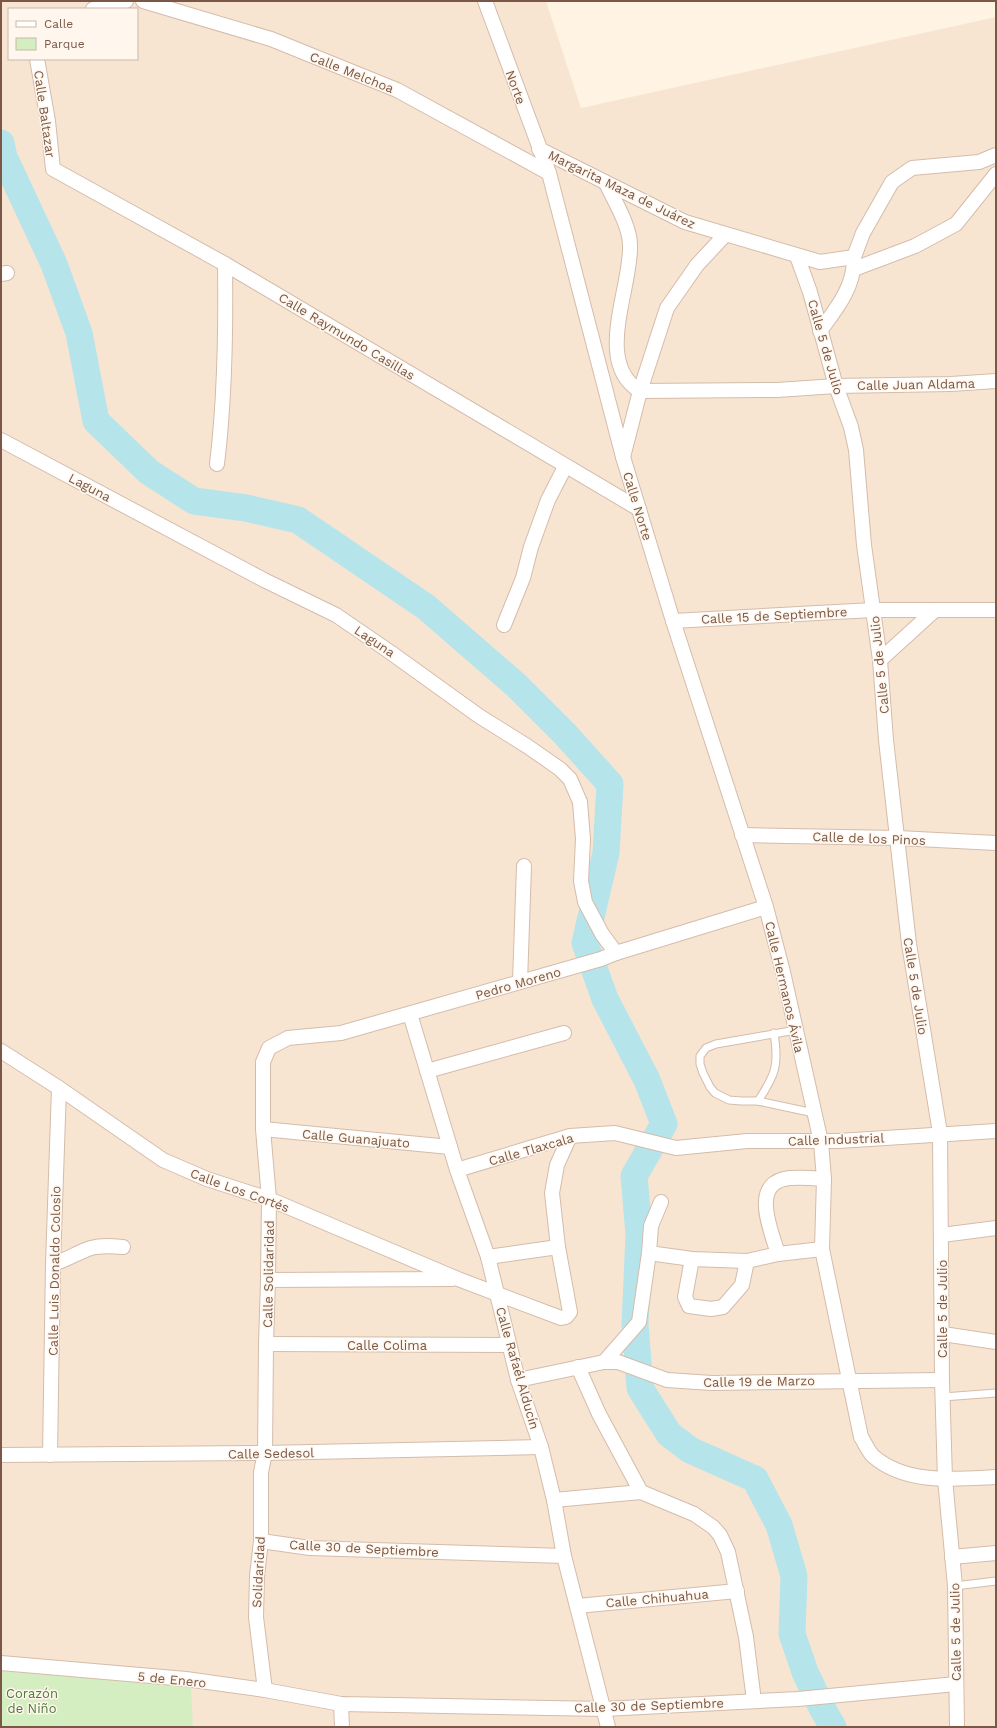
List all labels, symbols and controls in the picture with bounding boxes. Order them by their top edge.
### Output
legend [8,8,138,60]
text: Calle [44,17,73,31]
text: Parque [44,37,85,51]
street label: Calle Melchoa [308,49,397,96]
street label: Norte [502,68,529,106]
street label: Calle Baltazar [31,69,58,159]
street label: Margarita Maza de Juárez [546,147,698,232]
street label: Calle Raymundo Casillas [276,290,418,383]
street label: Calle 5 de Julio [805,298,846,397]
street label: Calle Juan Aldama [857,376,976,393]
street label: Laguna [66,470,114,505]
street label: Calle Norte [620,470,655,542]
street label: Calle 15 de Septiembre [700,604,848,627]
street label: Calle 5 de Julio [867,615,892,715]
street label: Laguna [352,622,398,661]
street label: Calle de los Pinos [812,829,926,848]
street label: Calle Hermanos Ávila [762,920,808,1055]
street label: Calle 5 de Julio [900,936,931,1036]
street label: Pedro Moreno [474,964,563,1003]
street label: Calle Guanajuato [301,1126,411,1151]
street label: Calle Tlaxcala [487,1130,576,1169]
street label: Calle Industrial [787,1130,885,1149]
street label: Calle Los Cortés [188,1166,292,1215]
street label: Calle Luis Donaldo Colosio [46,1186,63,1356]
street label: Calle Solidaridad [260,1220,277,1328]
street label: Calle 5 de Julio [935,1260,950,1358]
street label: Calle Rafaél Alducín [493,1305,542,1431]
street label: Calle Colima [347,1338,428,1353]
street label: Calle 19 de Marzo [703,1373,815,1390]
street label: Calle Sedesol [228,1445,314,1462]
street label: Solidaridad [249,1536,268,1608]
street label: Calle 30 de Septiembre [289,1537,439,1560]
street label: Calle 5 de Julio [947,1582,964,1681]
street label: Calle Chihuahua [605,1586,710,1610]
street label: 5 de Enero [137,1668,207,1691]
park label: Corazón de Niño [6,1686,58,1716]
street label: Calle 30 de Septiembre [574,1695,724,1716]

